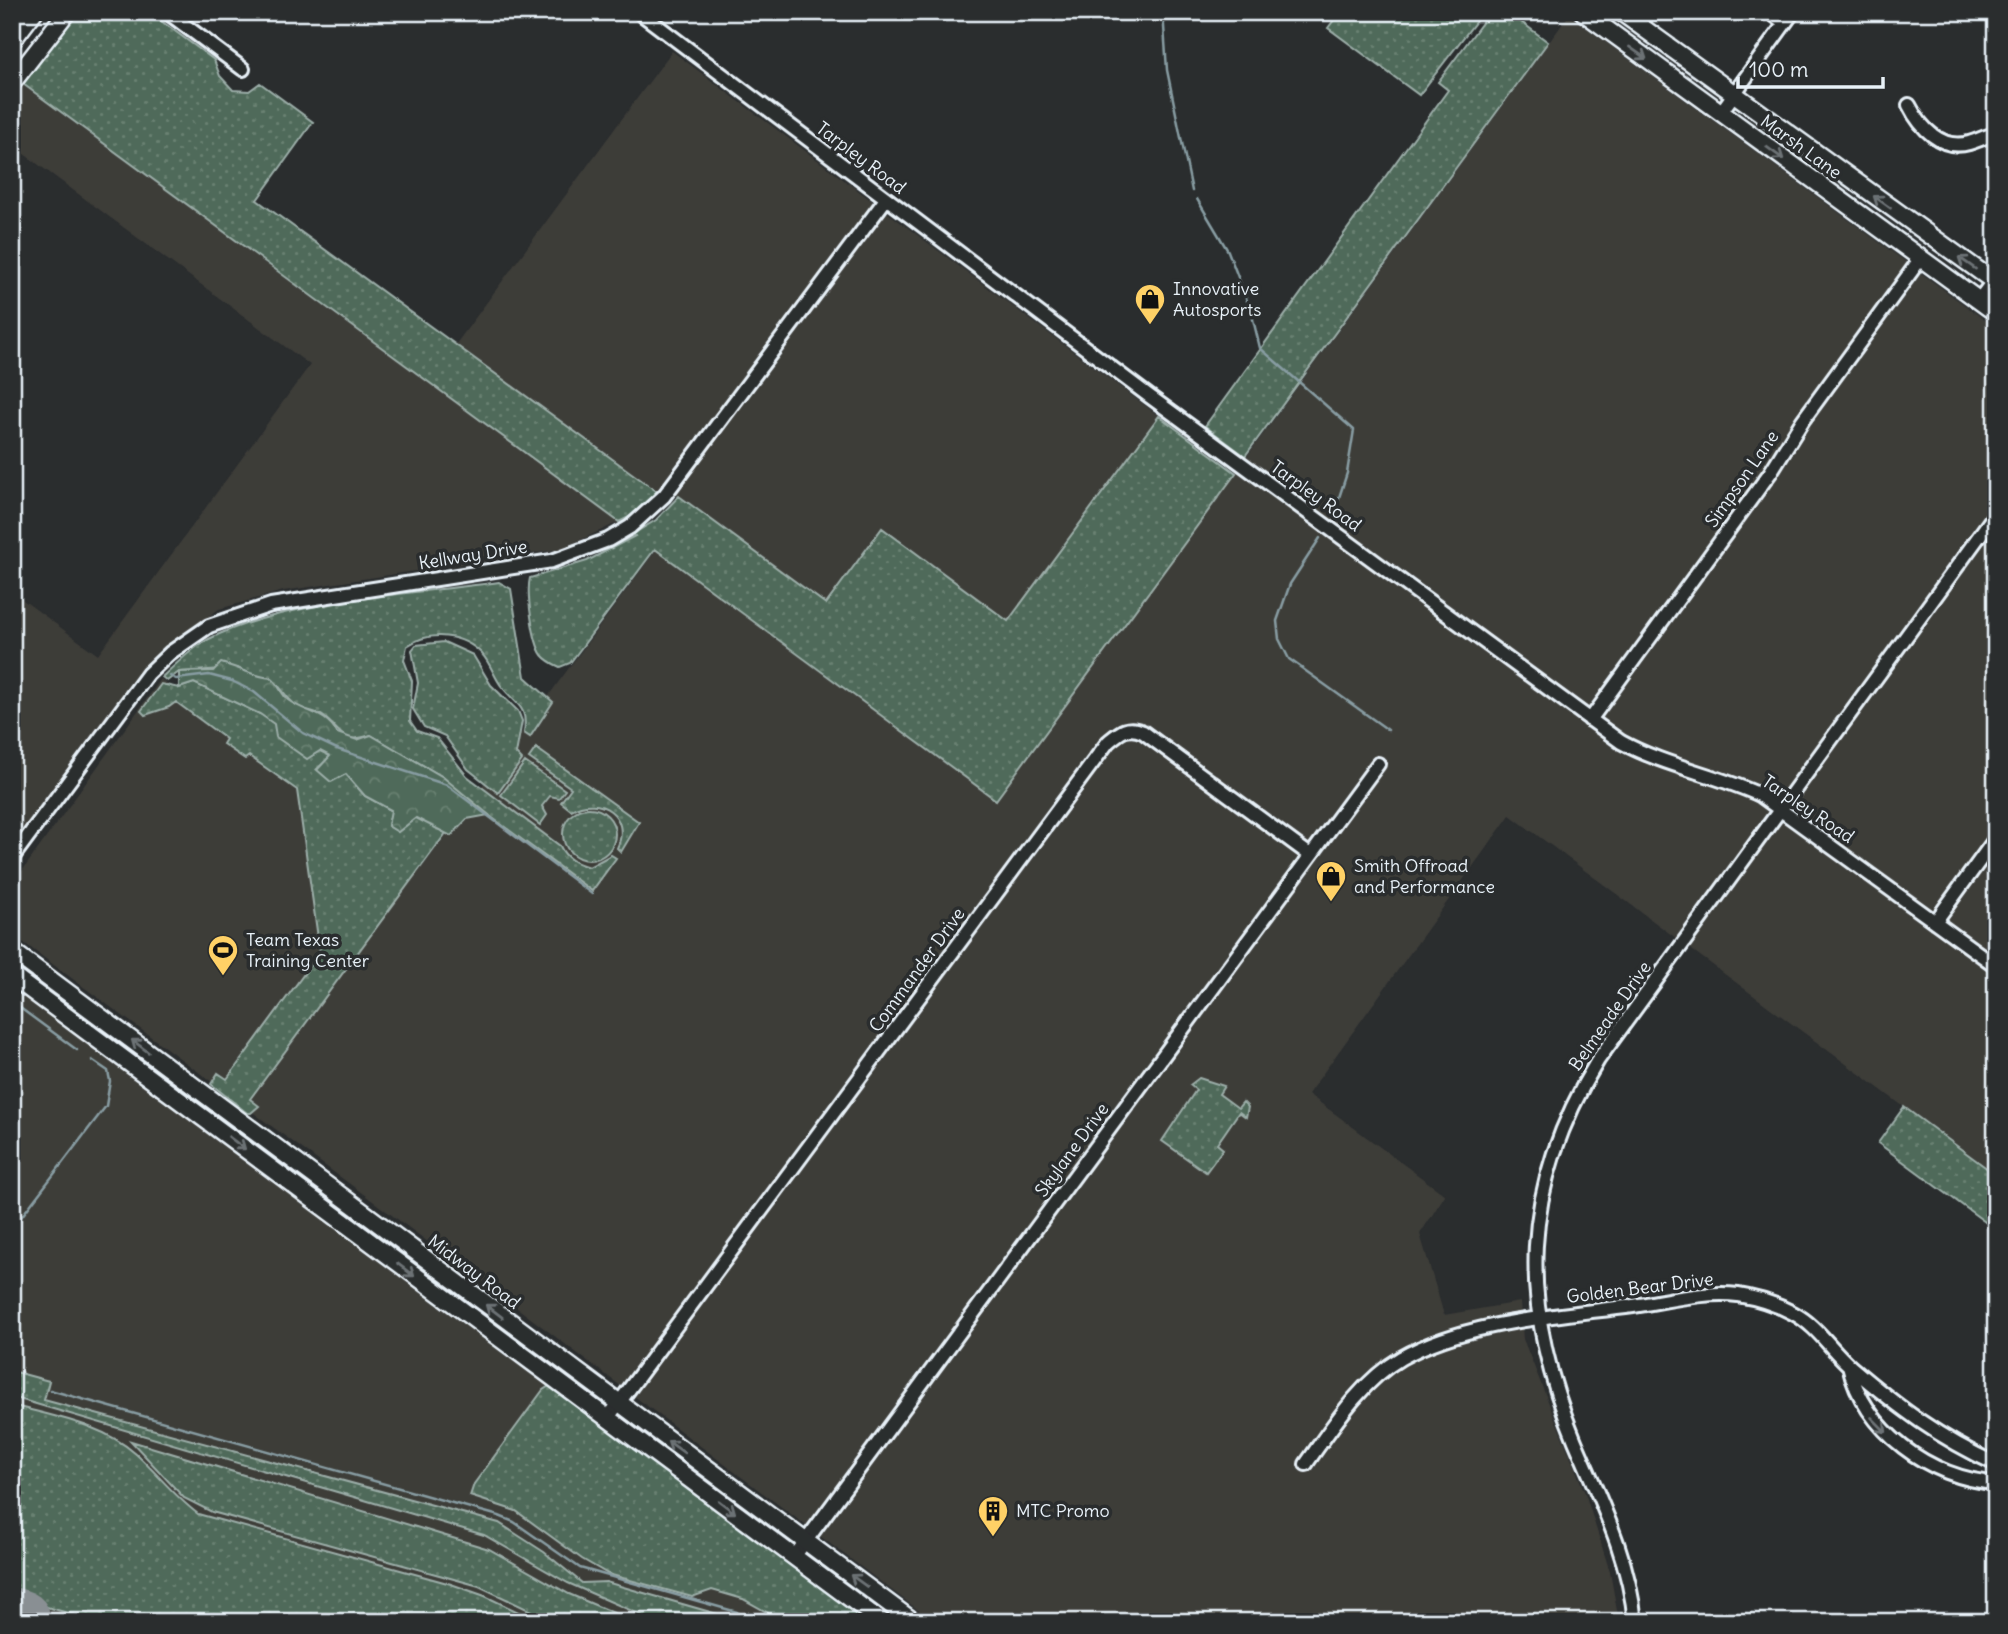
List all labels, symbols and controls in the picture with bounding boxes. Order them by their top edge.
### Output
one-way arrow [1628,46,1647,60]
scale bar [1738,46,1884,90]
text: 100 m [1749,56,1808,83]
street label: Marsh Lane [1756,109,1846,184]
street label: Tarpley Road [812,116,911,199]
one-way arrow [1765,146,1784,160]
one-way arrow [1873,195,1892,209]
one-way arrow [1957,256,1977,270]
place label: Innovative Autosports [1173,277,1261,321]
shop icon: Innovative Autosports [1133,282,1167,326]
street label: Simpson Lane [1700,426,1783,532]
street label: Tarpley Road [1266,455,1367,536]
street label: Kellway Drive [417,535,529,574]
street label: Tarpley Road [1758,769,1859,848]
place label: Smith Offroad and Performance [1354,854,1495,898]
shop icon: Smith Offroad and Performance [1314,859,1348,903]
street label: Commander Drive [864,903,970,1037]
place label: Team Texas Training Center [246,928,370,972]
sports icon: Team Texas Training Center [206,933,240,977]
street label: Belmeade Drive [1563,957,1656,1075]
one-way arrow [131,1039,150,1054]
street label: Skylane Drive [1030,1098,1113,1201]
one-way arrow [227,1136,246,1151]
street label: Midway Road [423,1229,526,1314]
one-way arrow [397,1262,415,1277]
street label: Golden Bear Drive [1565,1267,1715,1308]
one-way arrow [485,1303,503,1318]
one-way arrow [1870,1416,1887,1433]
one-way arrow [667,1439,686,1454]
building icon: MTC Promo [976,1494,1010,1538]
place label: MTC Promo [1016,1499,1110,1522]
one-way arrow [717,1500,736,1515]
one-way arrow [850,1574,869,1589]

